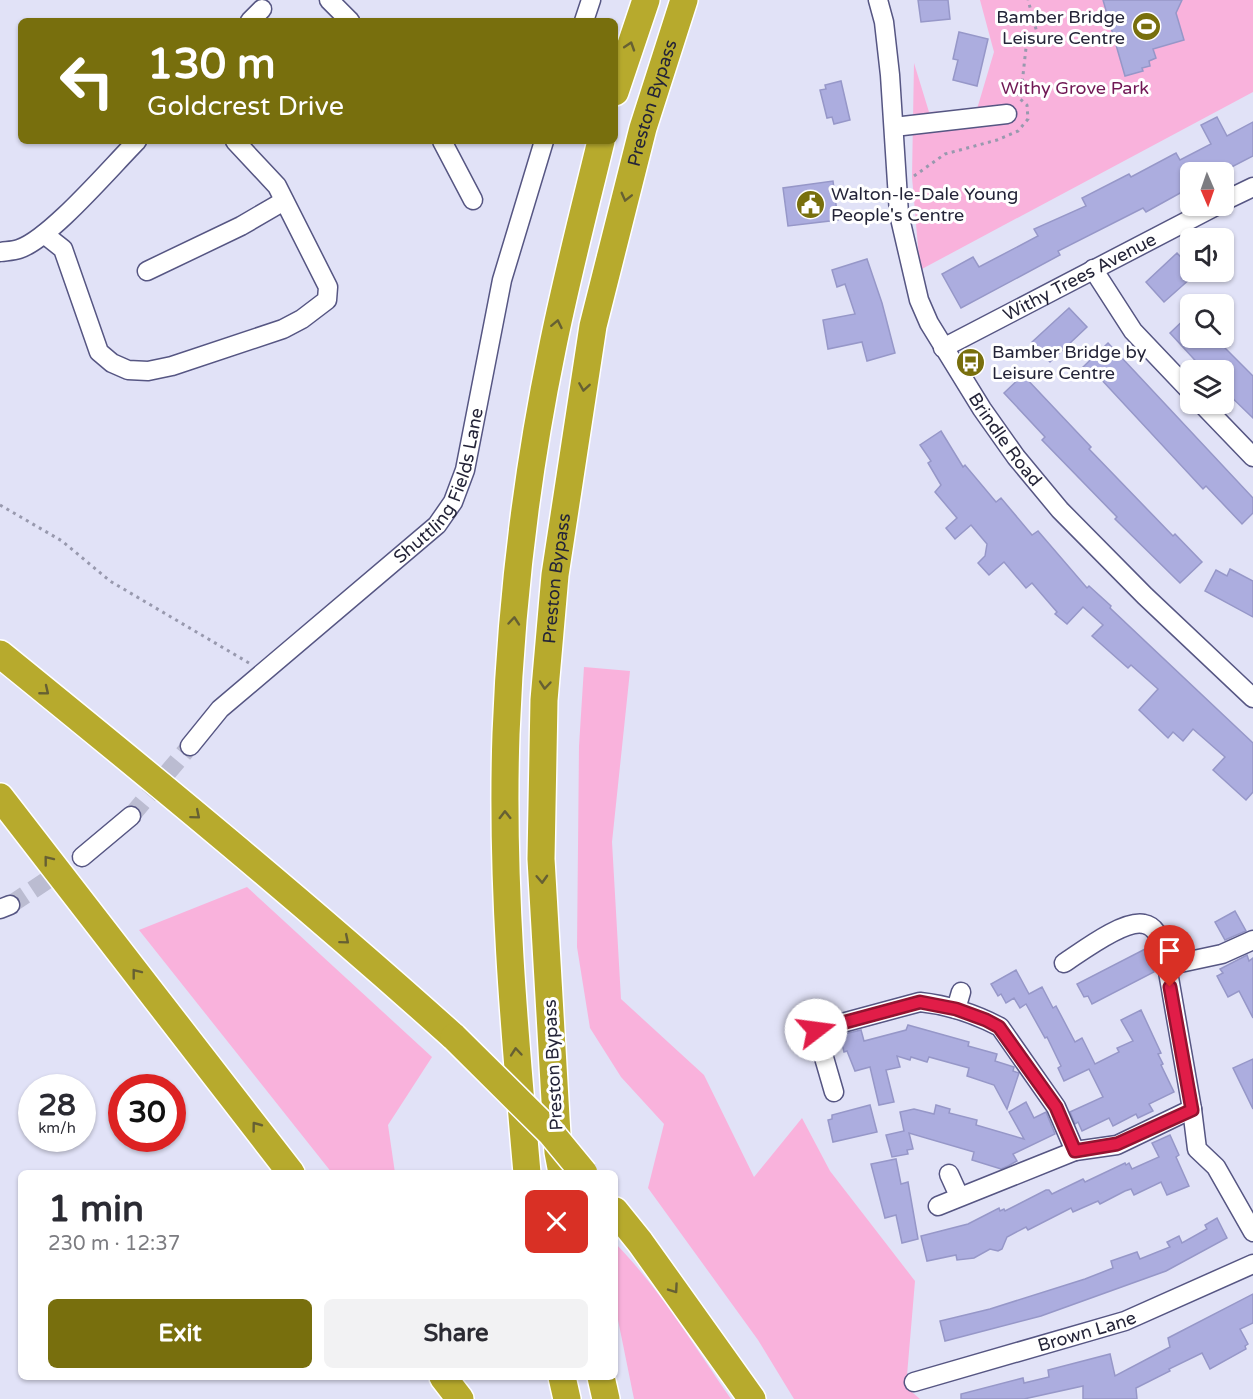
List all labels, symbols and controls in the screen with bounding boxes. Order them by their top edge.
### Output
place label: Bamber Bridge Leisure Centre [996,6,1125,49]
sports icon: Bamber Bridge Leisure Centre [1130,11,1162,43]
street label: Preston Bypass [623,37,682,169]
text: 130 m [147,39,276,90]
one-way arrow [623,41,636,52]
icon: left [48,42,126,120]
park label: Withy Grove Park [1001,77,1149,99]
text: Goldcrest Drive [147,90,344,123]
north arrow [1180,162,1234,216]
map controls [1180,162,1234,414]
place label: Walton-le-Dale Young People's Centre [831,183,1018,226]
public building icon: Walton-le-Dale Young People's Centre [794,188,826,220]
one-way arrow [620,192,633,202]
street label: Withy Trees Avenue [999,228,1160,326]
button: sound [1180,228,1234,282]
button: search [1180,294,1234,348]
one-way arrow [550,319,563,329]
place label: Bamber Bridge by Leisure Centre [992,341,1147,384]
bus stop icon: Bamber Bridge by Leisure Centre [955,346,987,378]
button: layers [1180,360,1234,414]
one-way arrow [578,383,590,392]
street label: Brindle Road [964,389,1047,491]
street label: Shuttling Fields Lane [389,406,488,568]
street label: Preston Bypass [538,512,575,645]
one-way arrow [507,616,520,625]
one-way arrow [539,680,552,689]
one-way arrow [38,684,49,695]
one-way arrow [189,808,200,819]
one-way arrow [499,811,511,820]
one-way arrow [45,855,56,866]
one-way arrow [536,875,549,884]
pin [1144,925,1195,987]
one-way arrow [338,933,349,944]
icon: arrive [1153,934,1186,967]
one-way arrow [132,968,143,979]
position arrow [784,998,848,1062]
street label: Preston Bypass [539,999,567,1131]
one-way arrow [510,1047,523,1057]
speed limit sign: 30 [108,1074,186,1152]
text: 28 [38,1087,76,1124]
text: km/h [38,1119,76,1137]
one-way arrow [252,1122,263,1133]
text: 1 min [48,1188,144,1231]
button: close [525,1190,588,1253]
text: 230 m · 12:37 [48,1232,180,1256]
one-way arrow [667,1283,678,1294]
button: Exit [48,1299,312,1368]
button: Share [324,1299,588,1368]
street label: Brown Lane [1035,1306,1140,1357]

